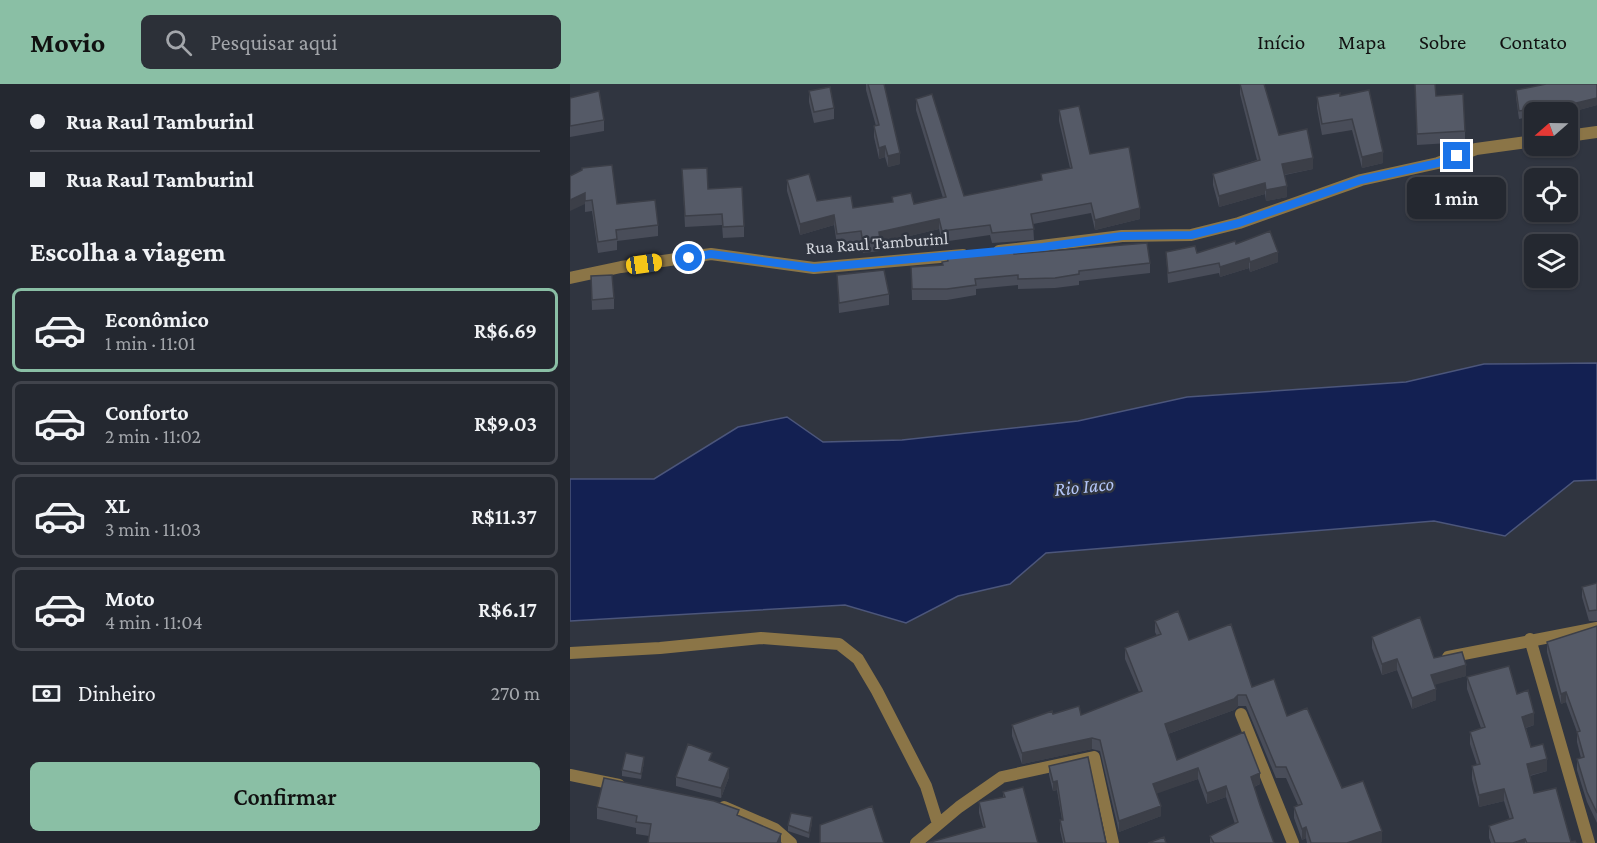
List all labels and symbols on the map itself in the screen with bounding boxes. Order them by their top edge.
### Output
north arrow [1524,102,1578,156]
route end [1443,142,1470,169]
callout: 1 min [1408,177,1506,219]
street label: Rua Raul Tamburinl [805,228,949,258]
route start [675,244,702,271]
car [625,253,663,275]
water label: Rio Iaco [1053,472,1115,500]

